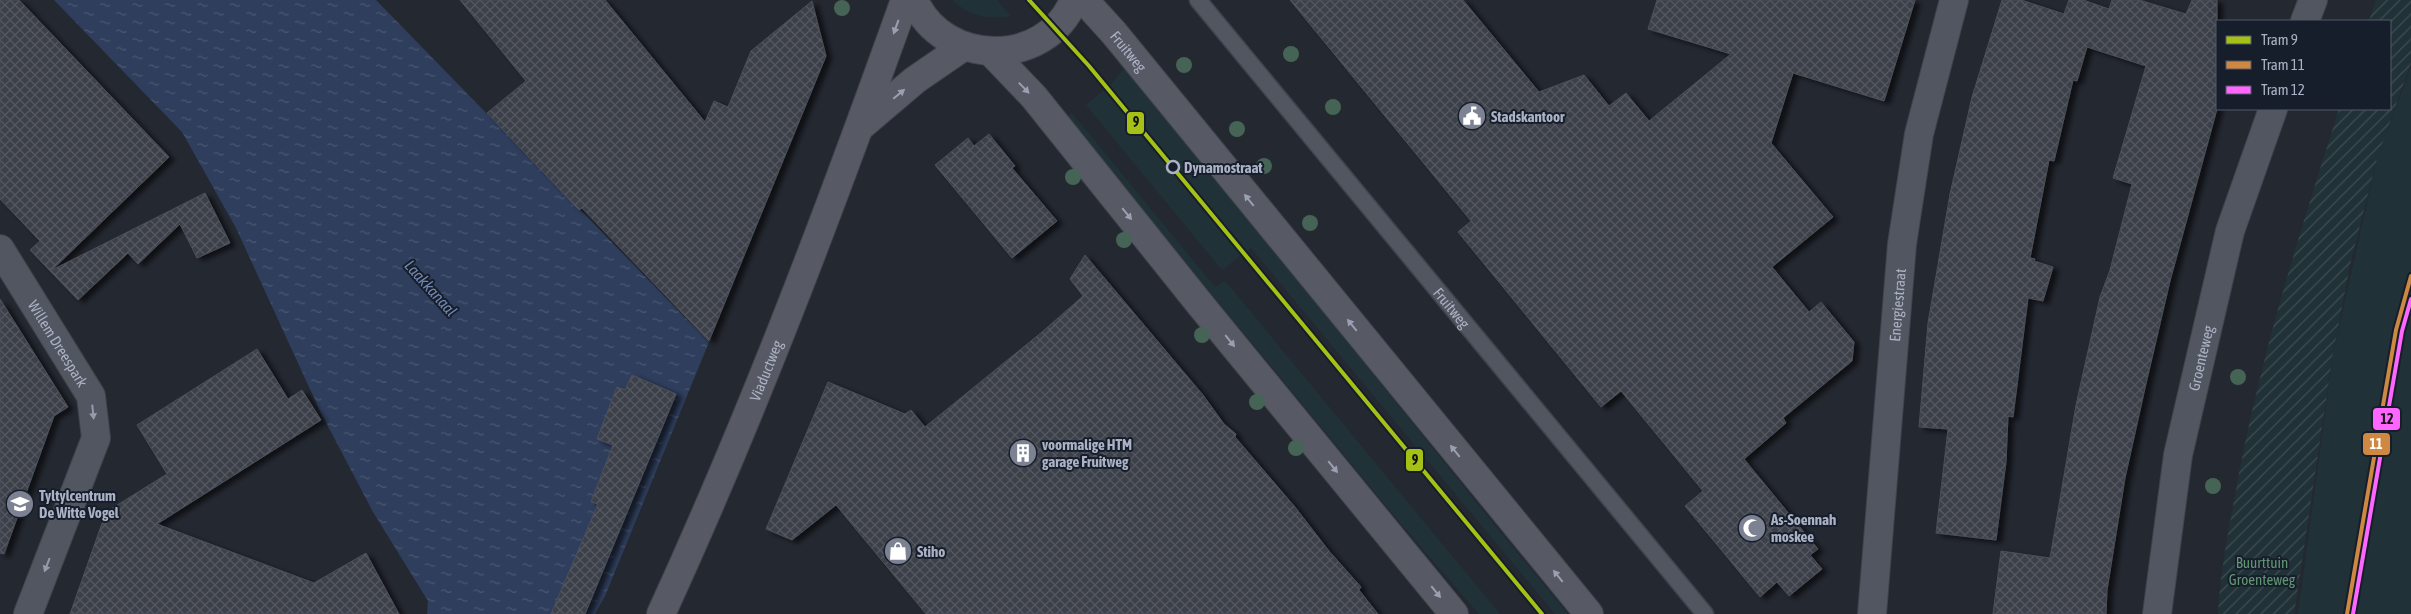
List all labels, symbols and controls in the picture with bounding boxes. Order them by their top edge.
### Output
one-way arrow [891,19,899,34]
legend [2216,20,2391,110]
street label: Fruitweg [1107,27,1151,75]
text: Tram 9 [2261,31,2298,48]
text: Tram 11 [2261,56,2305,73]
one-way arrow [1018,81,1030,93]
text: Tram 12 [2261,81,2305,98]
one-way arrow [892,88,905,99]
public building icon: Stadskantoor [1457,101,1487,131]
place label: Stadskantoor [1491,108,1565,125]
line badge: 9 [1126,111,1145,135]
text: 9 [1133,114,1140,130]
place label: Dynamostraat [1184,159,1263,176]
marker: Dynamostraat [1166,160,1180,174]
one-way arrow [1244,193,1255,206]
one-way arrow [1121,207,1132,220]
water label: Laakkanaal [401,256,461,320]
street label: Energiestraat [1886,268,1908,342]
street label: Fruitweg [1430,284,1474,332]
street label: Willem Dreespark [25,297,92,390]
one-way arrow [1347,319,1358,332]
street label: Groenteweg [2185,323,2216,392]
one-way arrow [1224,334,1235,347]
street label: Viaductweg [746,337,786,403]
one-way arrow [89,404,97,420]
line badge: 12 [2372,407,2401,431]
text: 12 [2380,411,2394,427]
line badge: 11 [2362,432,2391,456]
place label: voormalige HTM garage Fruitweg [1042,436,1132,470]
text: 11 [2369,436,2383,452]
building icon: voormalige HTM garage Fruitweg [1008,438,1038,468]
one-way arrow [1450,444,1461,457]
line badge: 9 [1405,448,1424,472]
text: 9 [1412,452,1419,468]
one-way arrow [1327,460,1338,473]
place label: Tyltylcentrum De Witte Vogel [39,487,120,521]
school or university icon: Tyltylcentrum De Witte Vogel [5,489,35,519]
place label: As-Soennah moskee [1770,511,1836,545]
mosque icon: As-Soennah moskee [1737,513,1767,543]
shop icon: Stiho [883,536,913,566]
place label: Stiho [917,543,945,560]
park label: Buurttuin Groenteweg [2229,554,2296,588]
one-way arrow [43,558,51,573]
one-way arrow [1553,570,1564,583]
one-way arrow [1430,585,1441,598]

